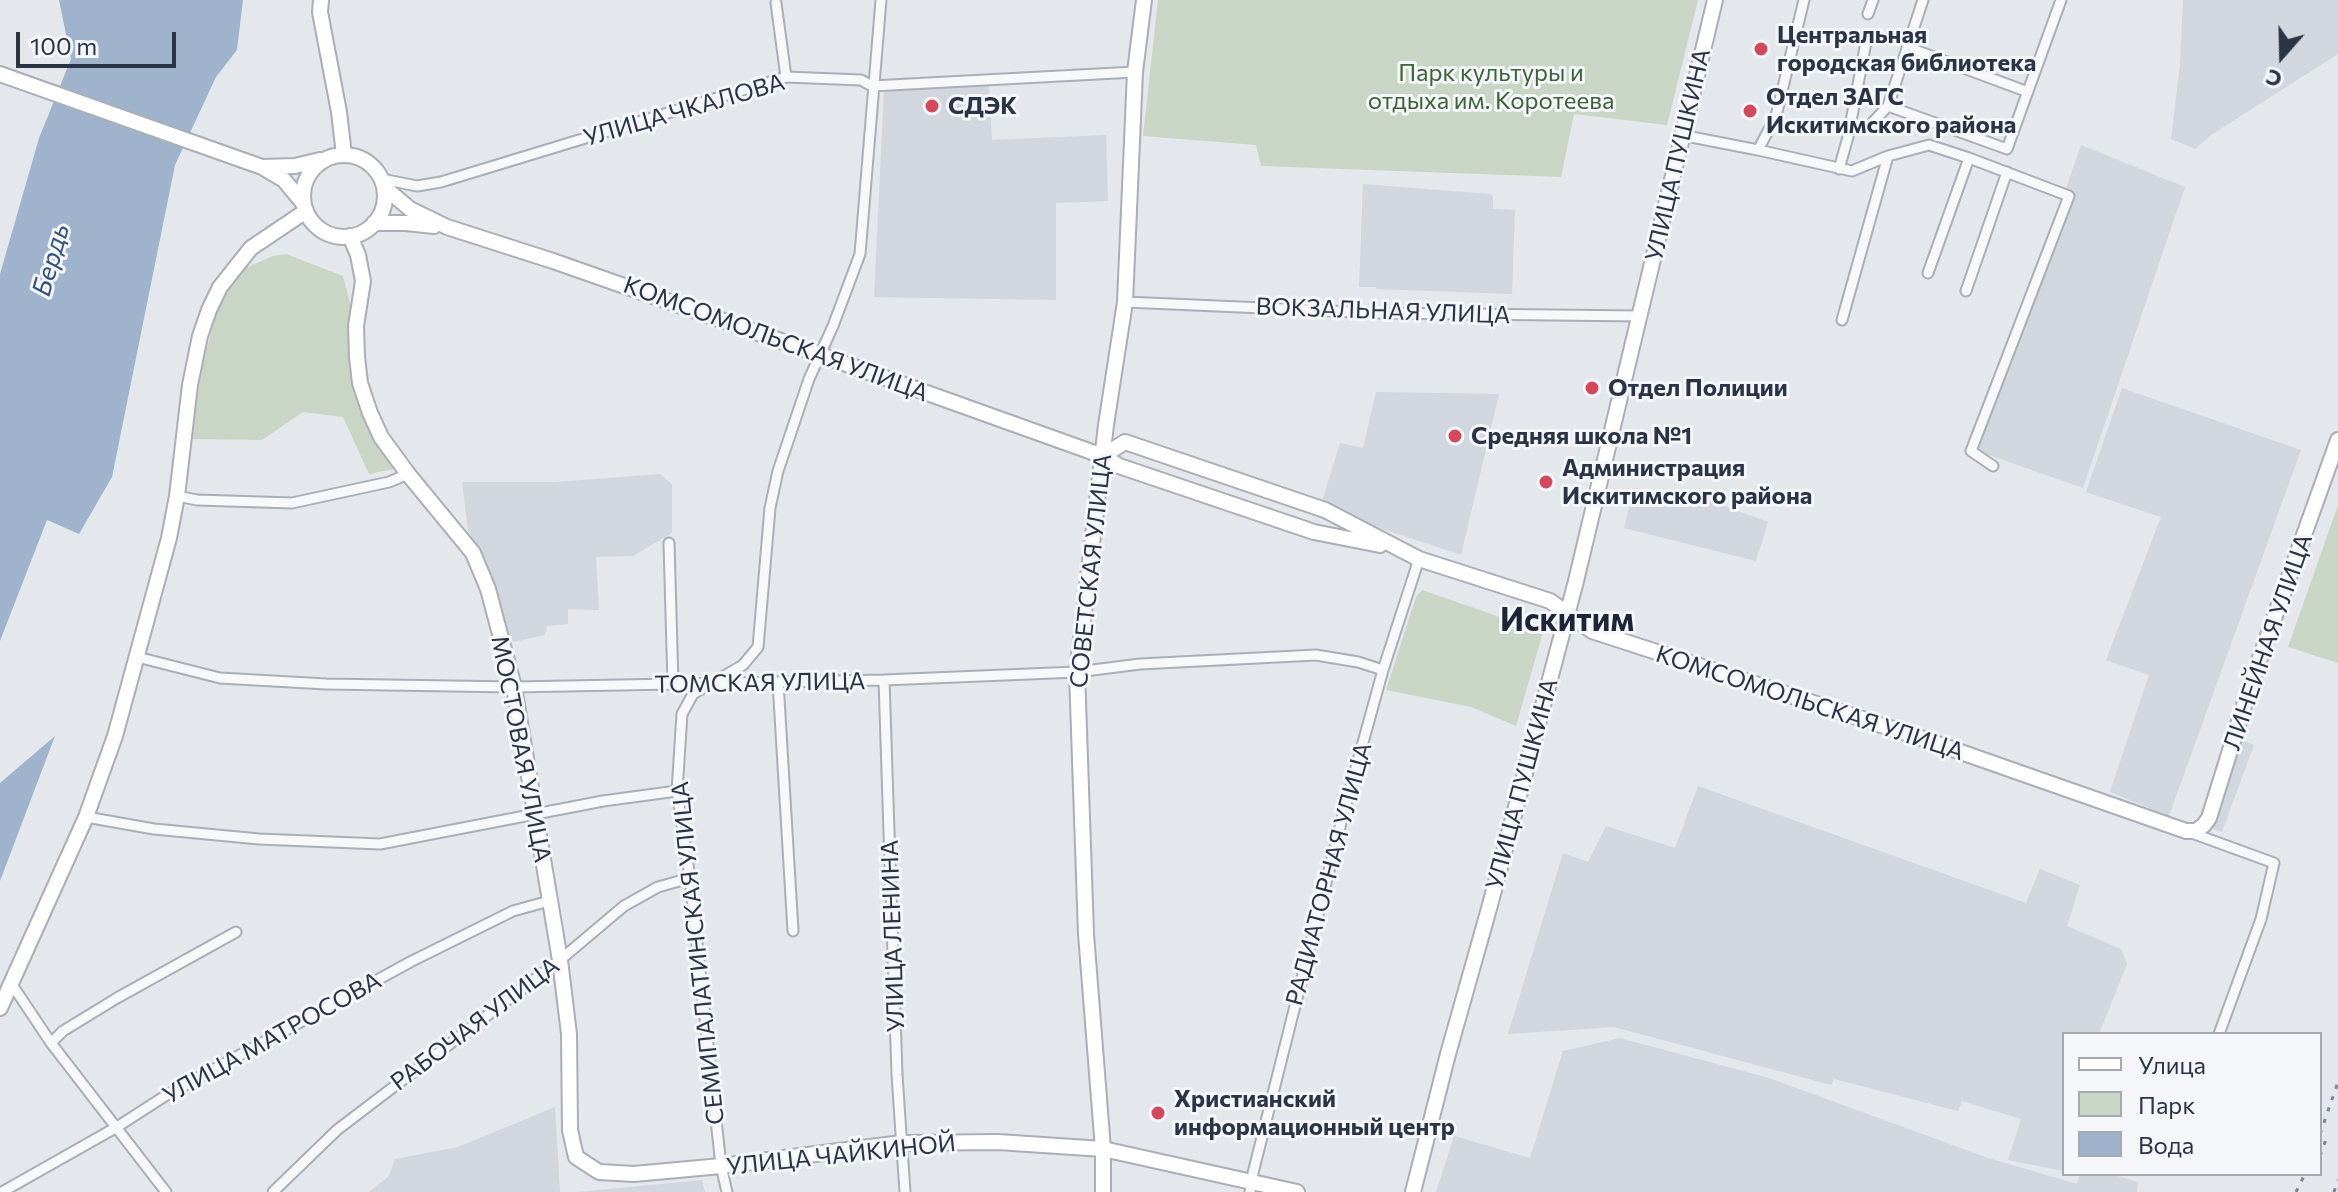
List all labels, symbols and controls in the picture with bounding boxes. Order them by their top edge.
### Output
scale bar [20,16,180,66]
north arrow [2242,16,2322,96]
place label: Центральная городская библиотека [1777,21,2036,77]
text: 100 m [30,31,97,60]
marker: Центральная городская библиотека [1752,40,1770,58]
street label: УЛИЦА ПУШКИНА [1639,46,1717,264]
park label: Парк культуры и отдыха им. Коротеева [1368,59,1614,115]
text: С [2262,64,2285,94]
street label: УЛИЦА ЧКАЛОВА [580,67,788,153]
place label: Отдел ЗАГС Искитимского района [1766,83,2016,139]
place label: СДЭК [948,92,1017,120]
marker: СДЭК [923,97,941,115]
marker: Отдел ЗАГС Искитимского района [1741,102,1759,120]
water label: Бердь [26,220,76,300]
street label: КОМСОМОЛЬСКАЯ УЛИЦА [620,270,932,408]
street label: ВОКЗАЛЬНАЯ УЛИЦА [1255,292,1511,330]
place label: Отдел Полиции [1608,374,1788,402]
marker: Отдел Полиции [1583,379,1601,397]
place label: Средняя школа №1 [1471,422,1692,450]
marker: Средняя школа №1 [1446,427,1464,445]
street label: СОВЕТСКАЯ УЛИЦА [1064,453,1118,689]
place label: Администрация Искитимского района [1562,454,1812,510]
marker: Администрация Искитимского района [1537,473,1555,491]
street label: ЛИНЕЙНАЯ УЛИЦА [2217,530,2319,754]
district label: Искитим [1500,601,1634,639]
street label: МОСТОВАЯ УЛИЦА [485,633,557,865]
street label: КОМСОМОЛЬСКАЯ УЛИЦА [1652,640,1968,766]
street label: ТОМСКАЯ УЛИЦА [654,667,866,699]
street label: УЛИЦА ПУШКИНА [1480,675,1564,893]
street label: РАДИАТОРНАЯ УЛИЦА [1280,739,1378,1009]
street label: СЕМИПАЛАТИНСКАЯ УЛИЦА [666,780,730,1126]
street label: УЛИЦА ЛЕНИНА [875,839,911,1033]
street label: РАБОЧАЯ УЛИЦА [385,951,565,1097]
street label: УЛИЦА МАТРОСОВА [158,966,386,1110]
legend [2062,1032,2322,1176]
text: Улица [2138,1050,2206,1079]
place label: Христианский информационный центр [1174,1085,1455,1141]
text: Парк [2138,1090,2195,1119]
marker: Христианский информационный центр [1149,1104,1167,1122]
street label: УЛИЦА ЧАЙКИНОЙ [725,1129,957,1181]
text: Вода [2138,1130,2194,1159]

